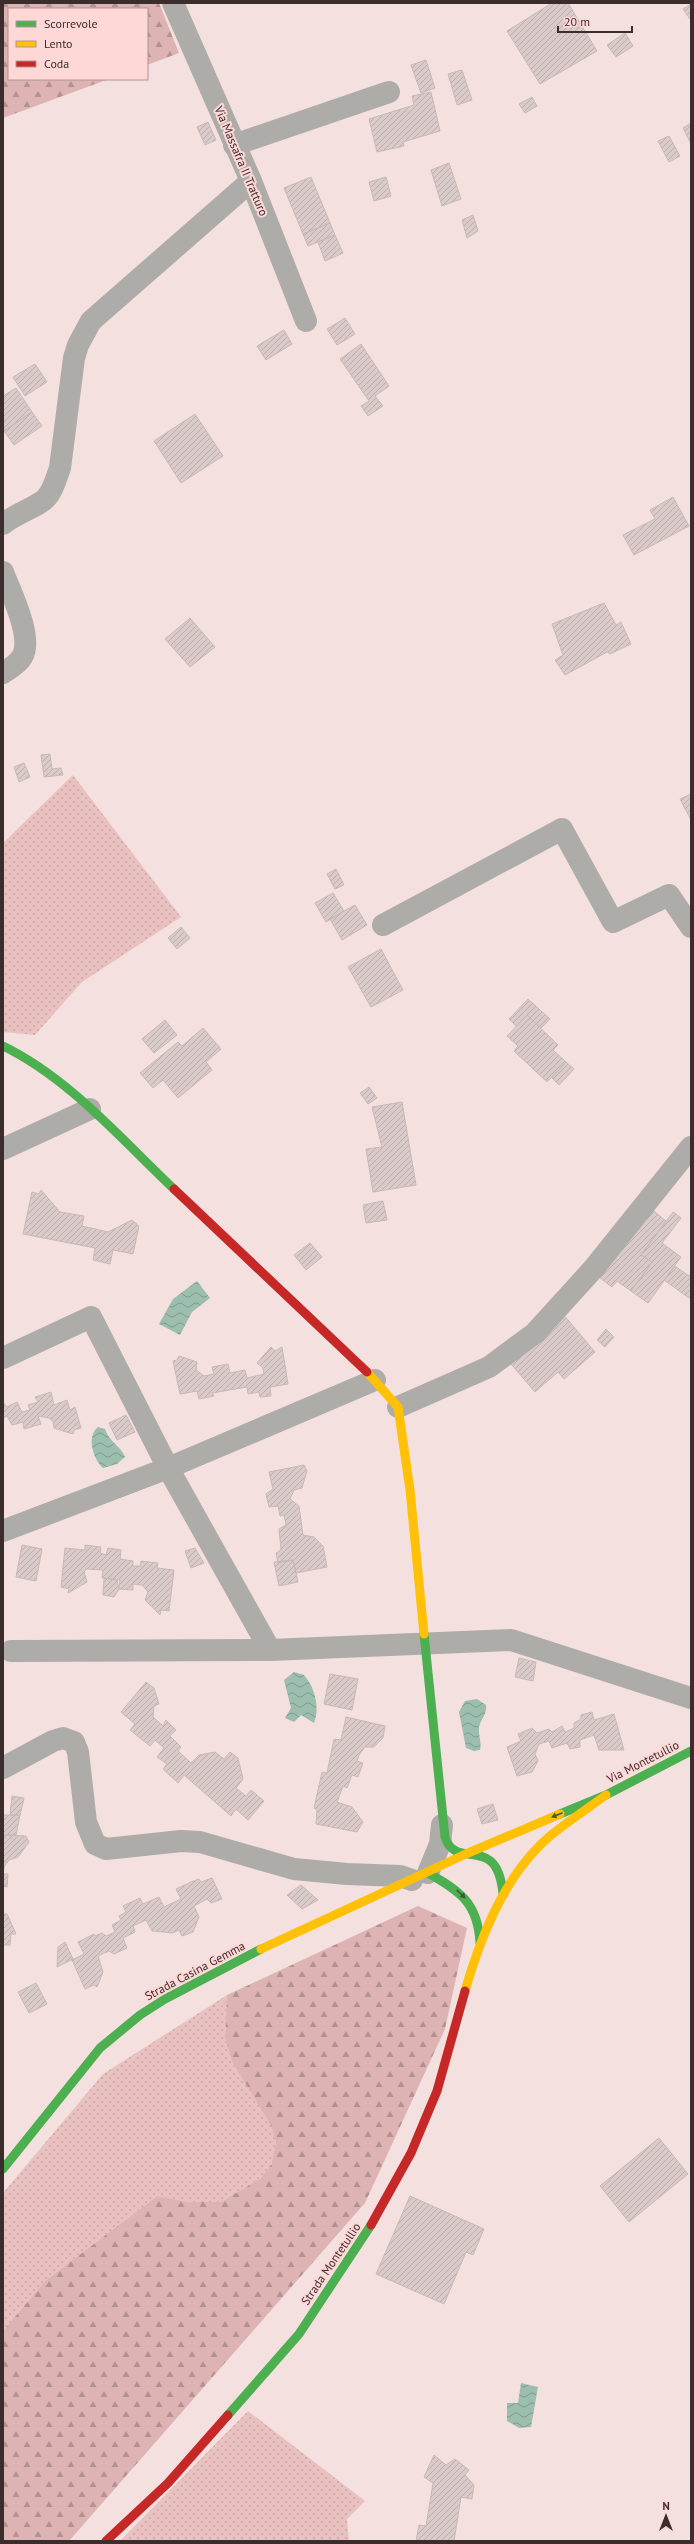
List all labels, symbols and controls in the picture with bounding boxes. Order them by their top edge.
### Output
legend [8,8,148,80]
scale bar [558,8,632,34]
text: 20 m [564,14,590,29]
text: Scorrevole [44,16,98,31]
text: Lento [44,36,73,51]
text: Coda [44,56,69,71]
street label: Via Massafra II Tratturo [211,103,271,218]
street label: Via Montetullio [603,1737,681,1787]
one-way arrow [551,1812,563,1819]
one-way arrow [456,1889,466,1898]
street label: Strada Casina Gemma [142,1938,248,2003]
street label: Strada Montetullio [298,2220,364,2308]
north arrow [646,2496,686,2536]
text: N [662,2499,670,2513]

